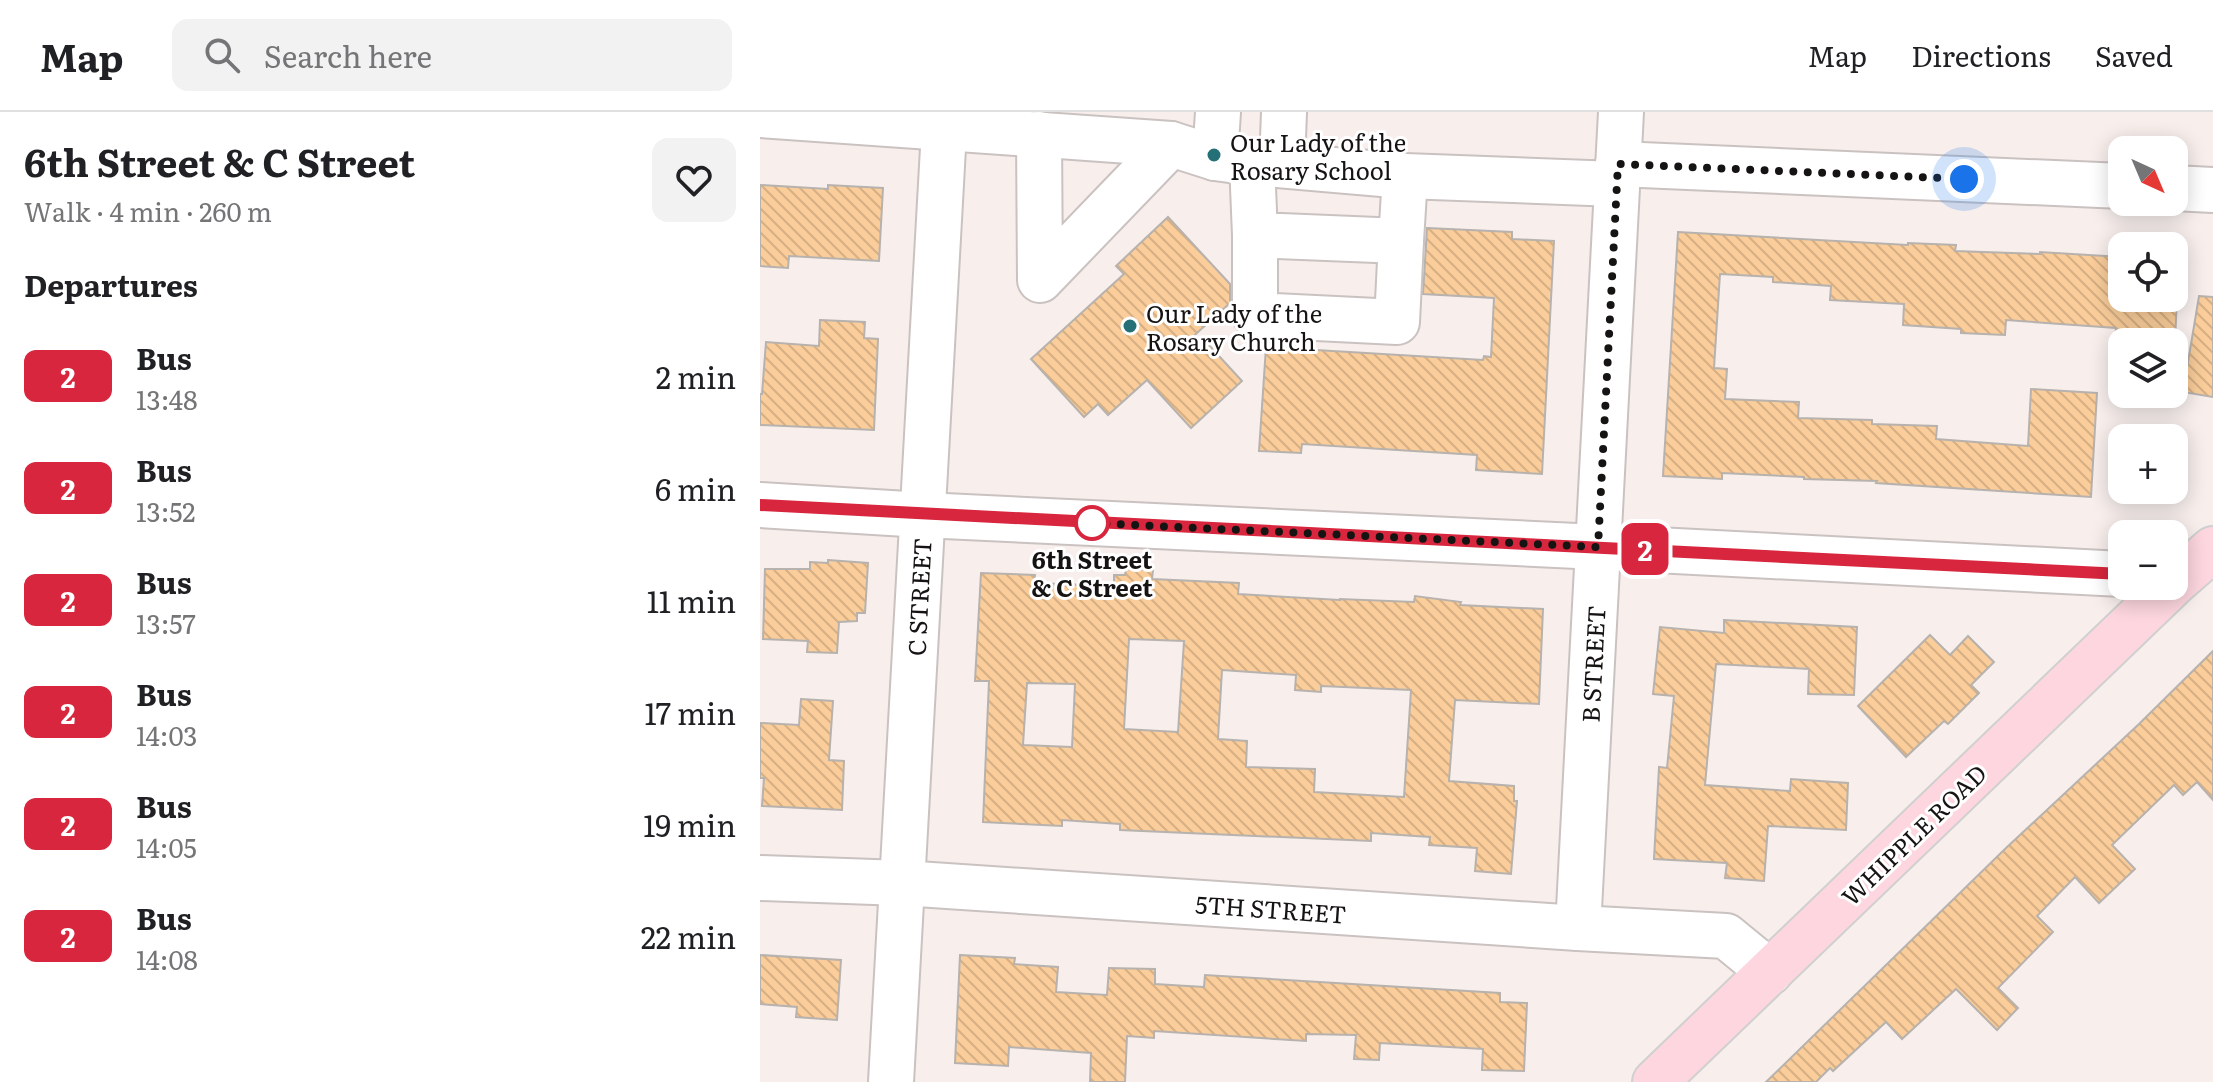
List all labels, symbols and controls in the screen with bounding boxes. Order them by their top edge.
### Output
search box [172,19,732,91]
text: Map [40,27,124,84]
icon: search [200,33,244,77]
text: Search here [264,33,432,77]
text: Map [1808,34,1867,76]
text: Directions [1911,34,2051,76]
text: Saved [2095,34,2173,76]
place label: Our Lady of the Rosary School [1230,124,1406,187]
text: 6th Street & C Street [24,132,415,189]
north arrow [2108,136,2188,216]
map controls [2108,136,2188,600]
button: heart [652,138,736,222]
marker: Our Lady of the Rosary School [1205,146,1223,164]
your location [1944,159,1984,199]
text: Walk · 4 min · 260 m [24,191,272,230]
button: locate [2108,232,2188,312]
text: Departures [24,262,198,306]
place label: Our Lady of the Rosary Church [1146,295,1322,358]
marker: Our Lady of the Rosary Church [1121,317,1139,335]
button: layers [2108,328,2188,408]
text: Bus [136,335,192,379]
text: 2 min [656,354,736,398]
text: 2 [60,355,76,397]
text: 13:48 [136,379,197,418]
button: + [2108,424,2188,504]
text: Bus [136,447,192,491]
text: 6 min [655,466,736,510]
text: 2 [60,467,76,509]
text: 13:52 [136,491,195,530]
marker: 6th Street & C Street [1075,506,1109,540]
button: − [2108,520,2188,600]
line badge: 2 [1619,523,1671,575]
text: 2 [1637,528,1653,570]
street label: C STREET [897,537,939,657]
place label: 6th Street & C Street [1031,541,1153,604]
text: Bus [136,559,192,603]
text: 11 min [647,578,736,622]
text: 2 [60,579,76,621]
text: 13:57 [136,603,196,642]
street label: B STREET [1571,605,1613,723]
text: Bus [136,671,192,715]
text: 17 min [645,690,736,734]
text: 2 [60,691,76,733]
text: 14:03 [136,715,197,754]
street label: WHIPPLE ROAD [1832,755,1994,913]
text: Bus [136,783,192,827]
text: 19 min [643,802,736,846]
text: 2 [60,803,76,845]
text: 14:05 [136,827,197,866]
street label: 5TH STREET [1194,885,1348,931]
text: Bus [136,895,192,939]
text: 22 min [641,914,736,958]
text: 2 [60,915,76,957]
text: 14:08 [136,939,198,978]

